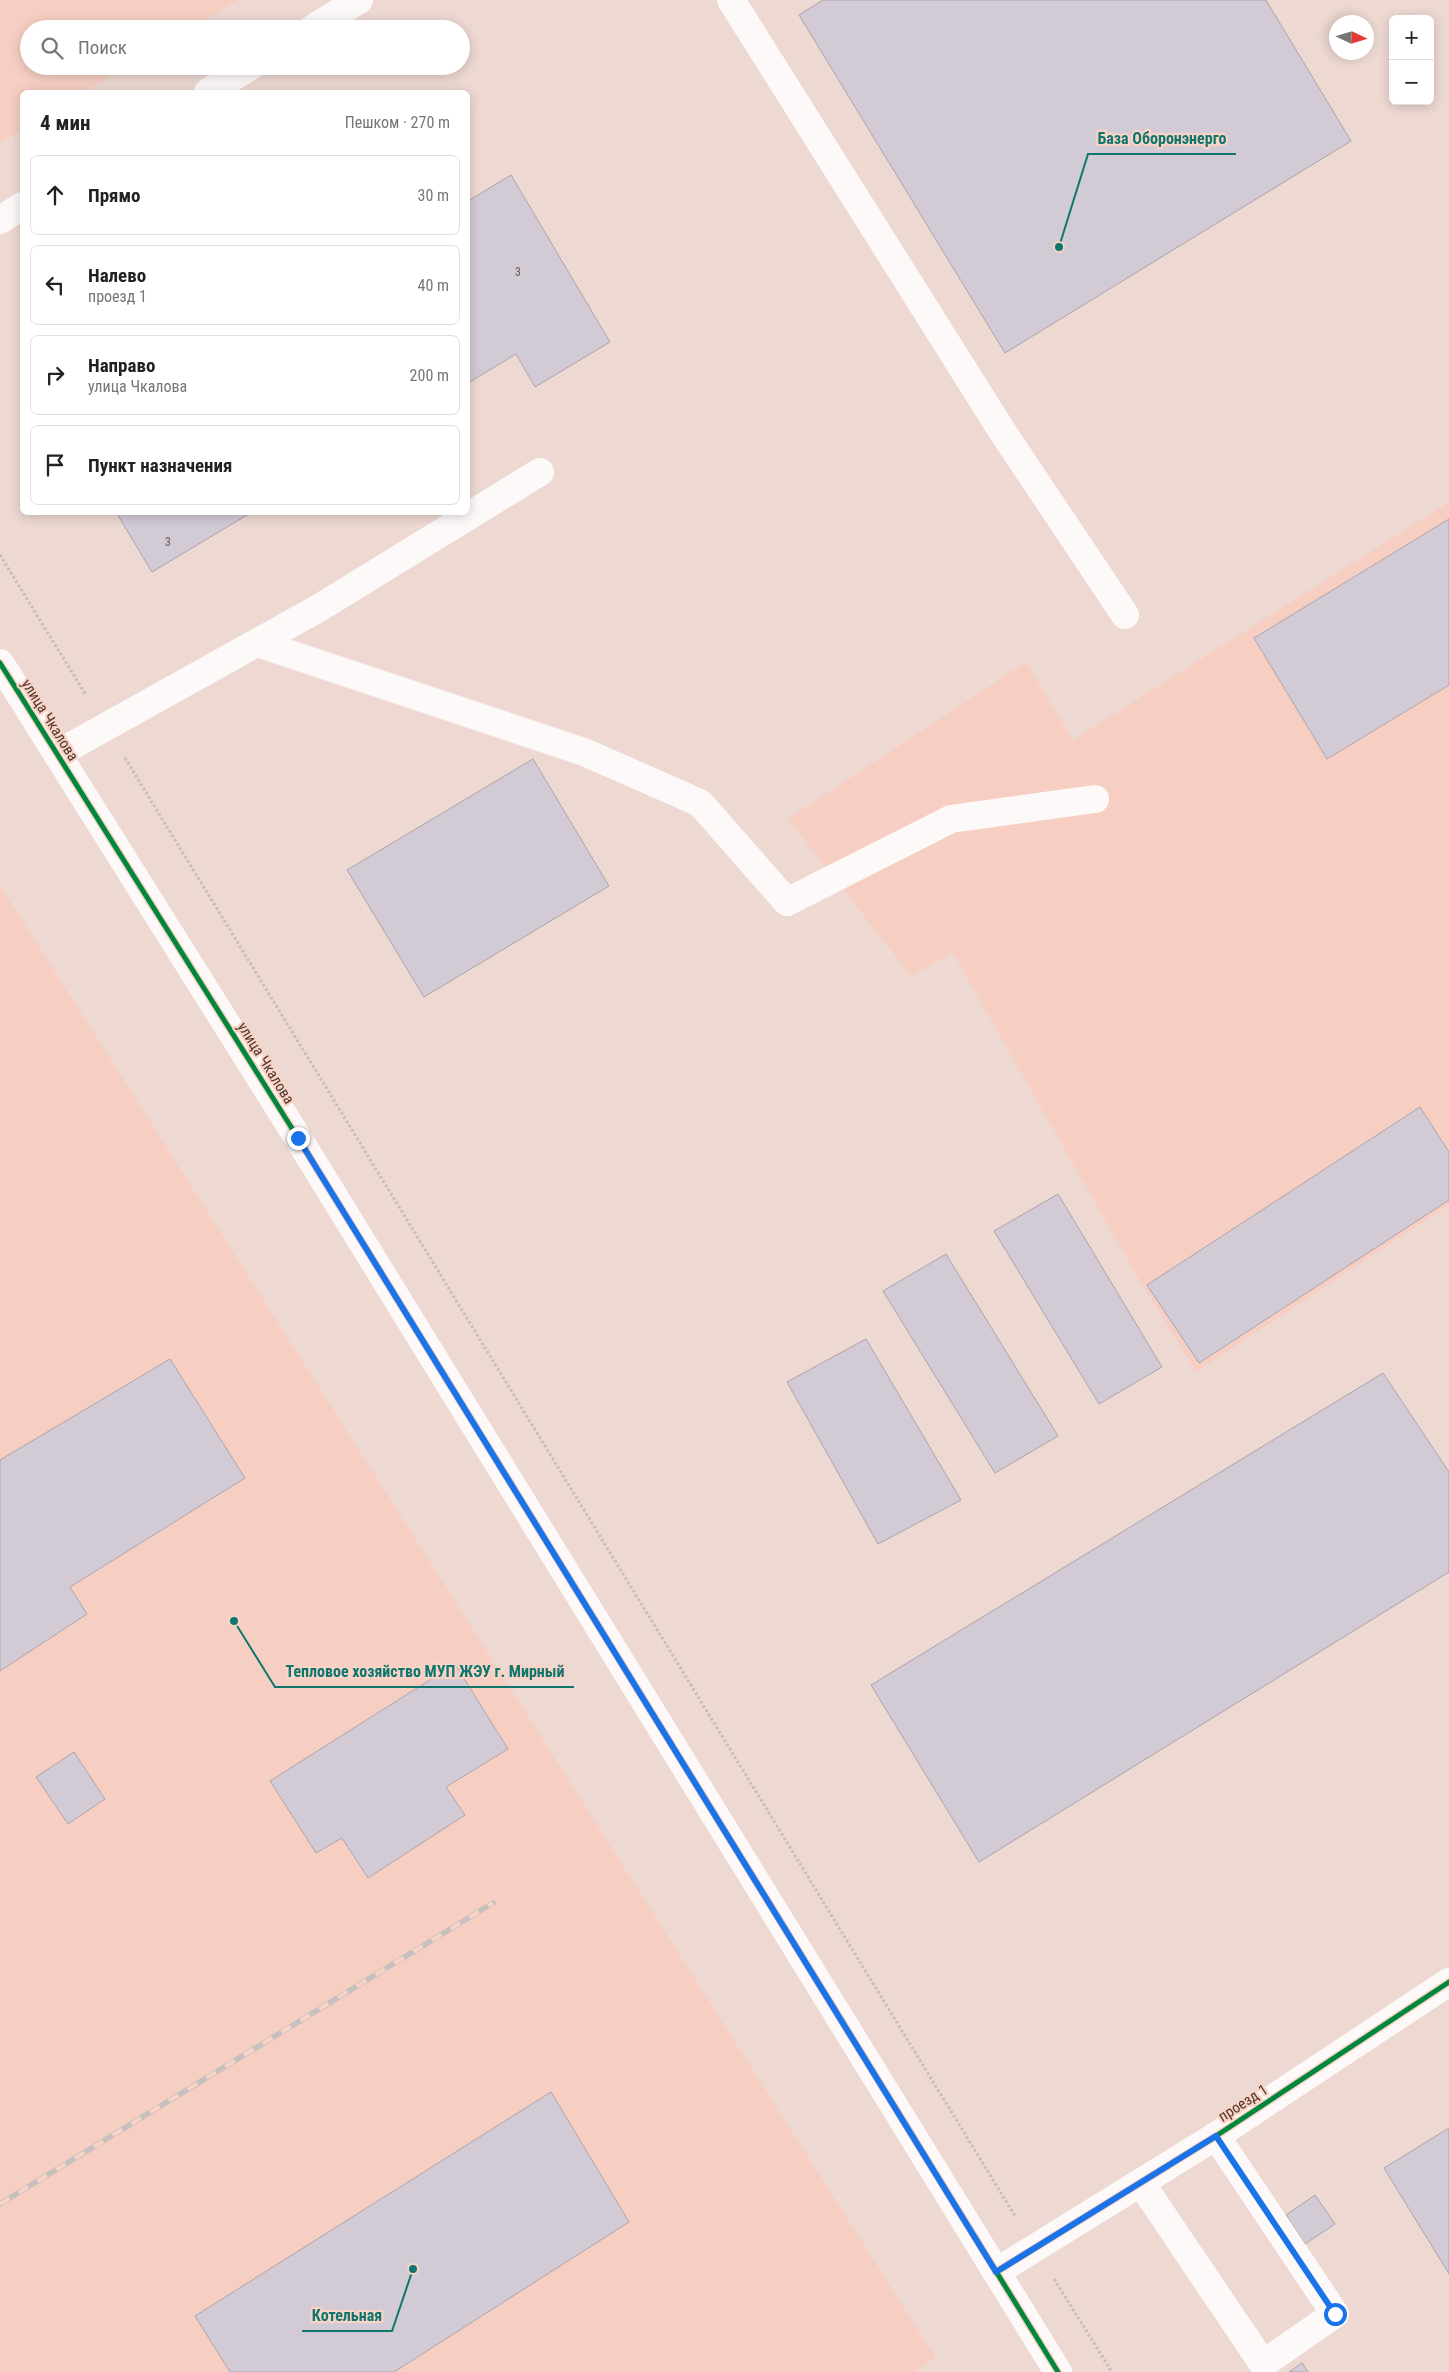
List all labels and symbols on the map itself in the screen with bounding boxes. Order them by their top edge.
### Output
north arrow [1329,15,1374,60]
callout: База Оборонэнерго [1088,123,1236,154]
text: База Оборонэнерго [1098,129,1226,148]
house number: 3 [515,265,521,279]
house number: 3 [165,535,171,549]
street label: улица Чкалова [18,676,82,764]
street label: улица Чкалова [234,1019,298,1107]
route end [287,1127,310,1150]
callout: Тепловое хозяйство МУП ЖЭУ г. Мирный [275,1656,574,1687]
text: Тепловое хозяйство МУП ЖЭУ г. Мирный [285,1662,565,1681]
street label: проезд 1 [1215,2080,1271,2126]
callout: Котельная [302,2300,392,2331]
route start [1324,2303,1347,2326]
text: Котельная [312,2306,382,2325]

